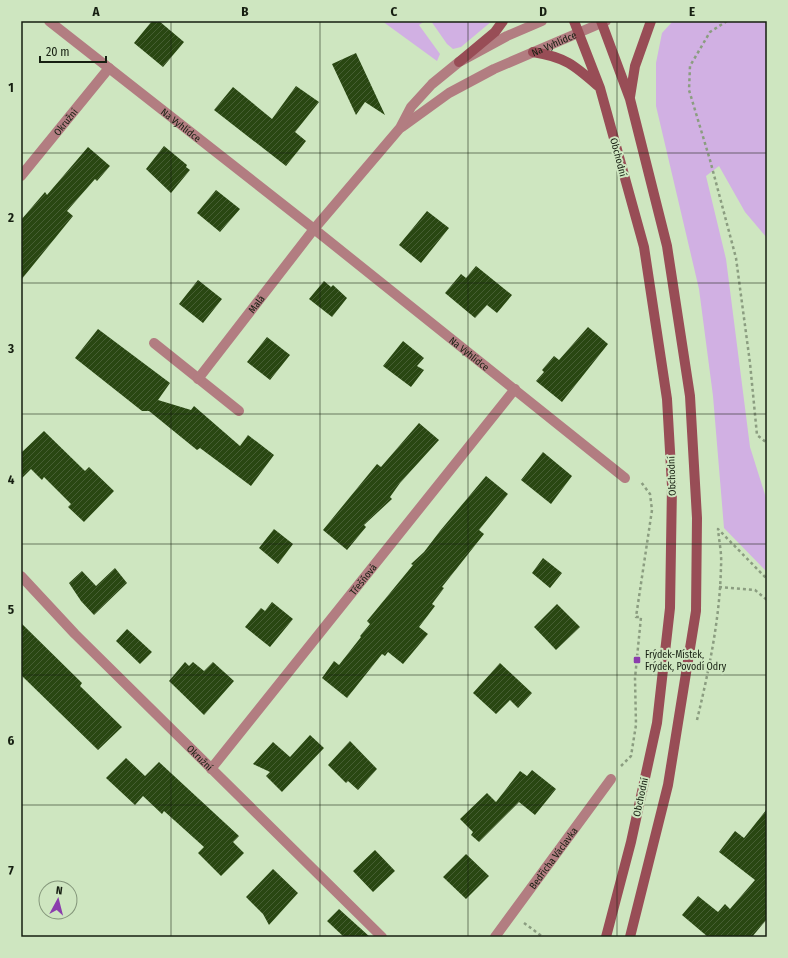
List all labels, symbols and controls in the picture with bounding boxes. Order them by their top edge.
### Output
text: A [91,4,100,19]
text: B [241,4,249,19]
text: C [391,4,398,19]
text: D [539,4,547,19]
text: E [689,4,695,19]
street label: Na Vyhlídce [530,29,578,59]
scale bar [40,38,106,64]
text: 20 m [46,45,70,59]
text: 1 [8,80,14,95]
street label: Okružní [51,105,81,138]
street label: Na Vyhlídce [158,106,203,145]
street label: Obchodní [607,136,630,178]
text: 2 [7,210,14,225]
street label: Malá [246,293,268,316]
street label: Na Vyhlídce [446,335,491,374]
text: 3 [7,341,14,356]
street label: Obchodní [664,456,679,496]
text: 4 [8,472,15,487]
street label: Třešňová [347,562,380,598]
text: 5 [8,602,14,617]
place label: Frýdek-Místek, Frýdek, Povodí Odry [645,648,727,673]
marker: Frýdek-Místek, Frýdek, Povodí Odry [632,655,642,665]
text: 6 [8,733,15,748]
street label: Okružní [184,743,216,774]
street label: Obchodní [630,776,651,818]
street label: Bedřicha Václavka [527,825,581,892]
text: 7 [8,863,14,878]
north arrow [38,880,78,920]
text: N [55,884,63,897]

